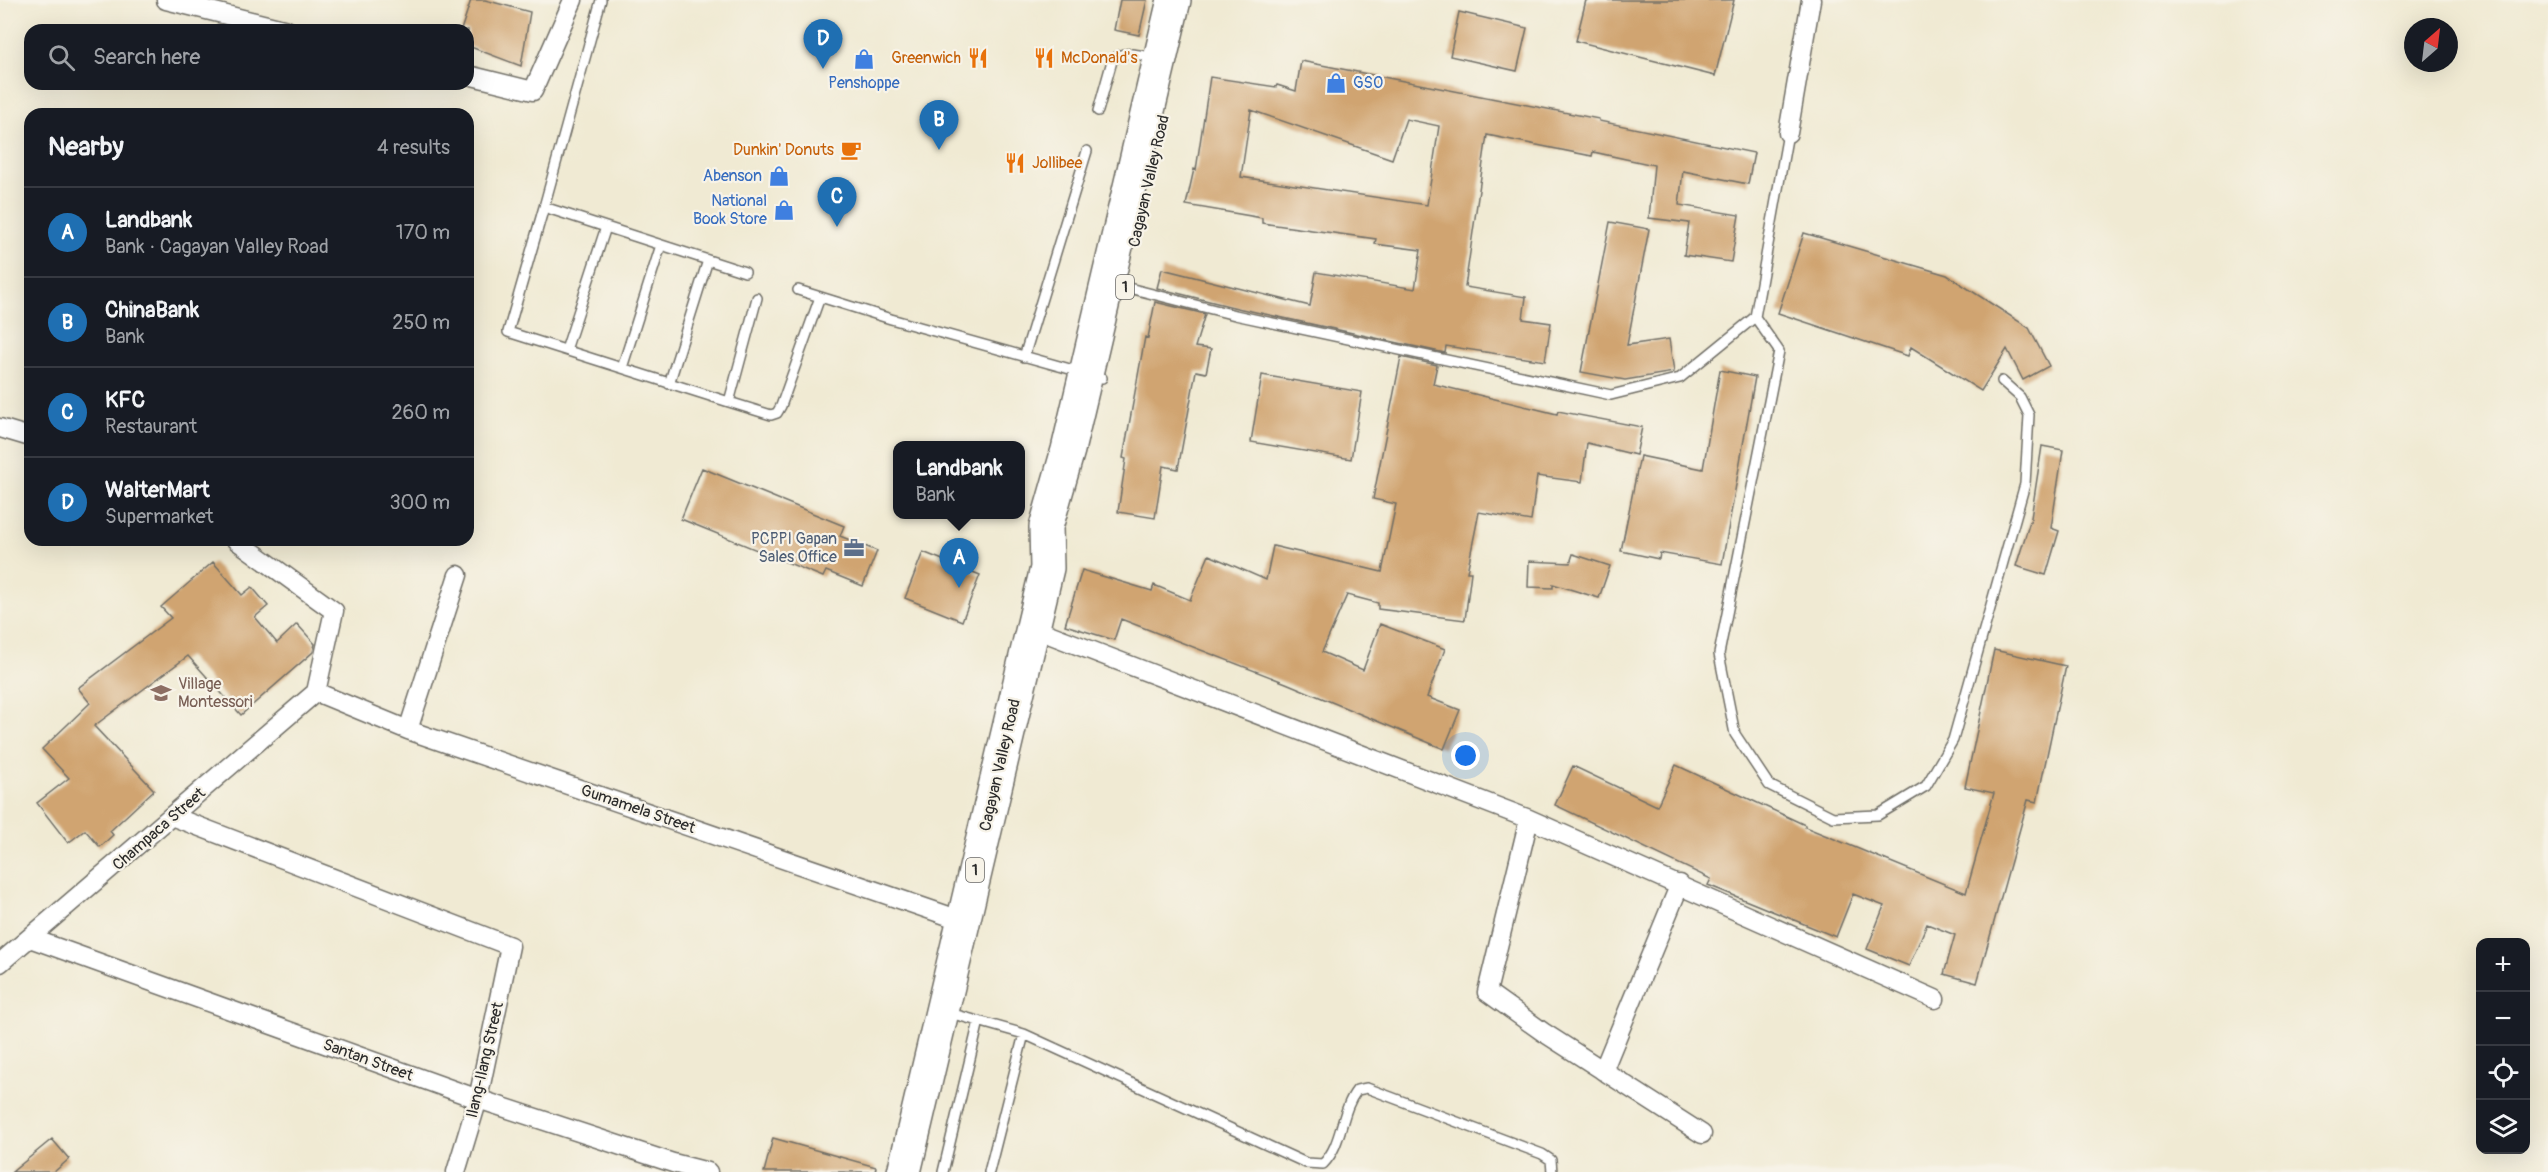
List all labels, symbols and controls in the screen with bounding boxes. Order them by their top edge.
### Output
north arrow [2404,18,2458,72]
pin: D [804,20,842,69]
search box [24,24,474,90]
icon: search [45,41,78,74]
text: Search here [93,43,200,71]
restaurant icon: Greenwich [966,46,990,70]
restaurant icon: McDonald's [1032,46,1056,70]
shop icon: Penshoppe [852,47,876,71]
place label: Greenwich [891,48,961,68]
place label: McDonald's [1061,48,1138,68]
shop icon: GSO [1324,71,1348,95]
place label: Penshoppe [828,73,900,93]
place label: GSO [1353,73,1383,93]
pin: B [920,100,958,150]
street label: Cagayan Valley Road [1124,113,1174,249]
text: Nearby [48,131,124,163]
text: 4 results [377,135,450,160]
cafe icon: Dunkin' Donuts [839,138,863,162]
place label: Dunkin' Donuts [733,140,834,160]
restaurant icon: Jollibee [1003,151,1027,175]
place label: Jollibee [1032,153,1082,173]
shop icon: Abenson [767,164,791,188]
place label: Abenson [703,166,762,186]
pin: C [818,178,856,227]
place label: National Book Store [693,191,767,229]
shop icon: National Book Store [772,198,796,222]
text: Landbank [105,206,192,234]
text: A [61,220,74,245]
text: 170 m [396,220,450,245]
text: Bank · Cagayan Valley Road [105,234,329,259]
road number: 1 [1116,275,1134,299]
text: ChinaBank [105,296,199,324]
text: B [62,310,73,335]
text: 250 m [392,310,450,335]
text: Bank [105,324,145,349]
text: KFC [105,386,145,414]
text: C [61,400,74,425]
text: 260 m [391,400,450,425]
text: Restaurant [105,414,197,439]
popup [893,441,1025,519]
text: Landbank [915,454,1003,482]
text: WalterMart [105,476,210,504]
text: Bank [915,482,955,507]
text: D [61,490,74,515]
text: 300 m [389,490,450,515]
text: Supermarket [105,504,214,529]
place label: PCPPI Gapan Sales Office [751,529,837,567]
office icon: PCPPI Gapan Sales Office [842,536,866,560]
pin: A [940,538,978,588]
place label: Village Montessori [178,674,253,712]
school or university icon: Village Montessori [149,681,173,705]
street label: Cagayan Valley Road [975,697,1025,833]
your location [1451,741,1480,770]
street label: Gumamela Street [578,780,699,838]
street label: Champaca Street [108,783,210,875]
road number: 1 [966,858,984,882]
map controls [2476,938,2530,1154]
button: + [2476,938,2530,992]
button: − [2476,992,2530,1046]
street label: Ilang-Ilang Street [462,1000,508,1120]
street label: Santan Street [320,1034,416,1086]
button: locate [2476,1046,2530,1100]
button: layers [2476,1100,2530,1154]

